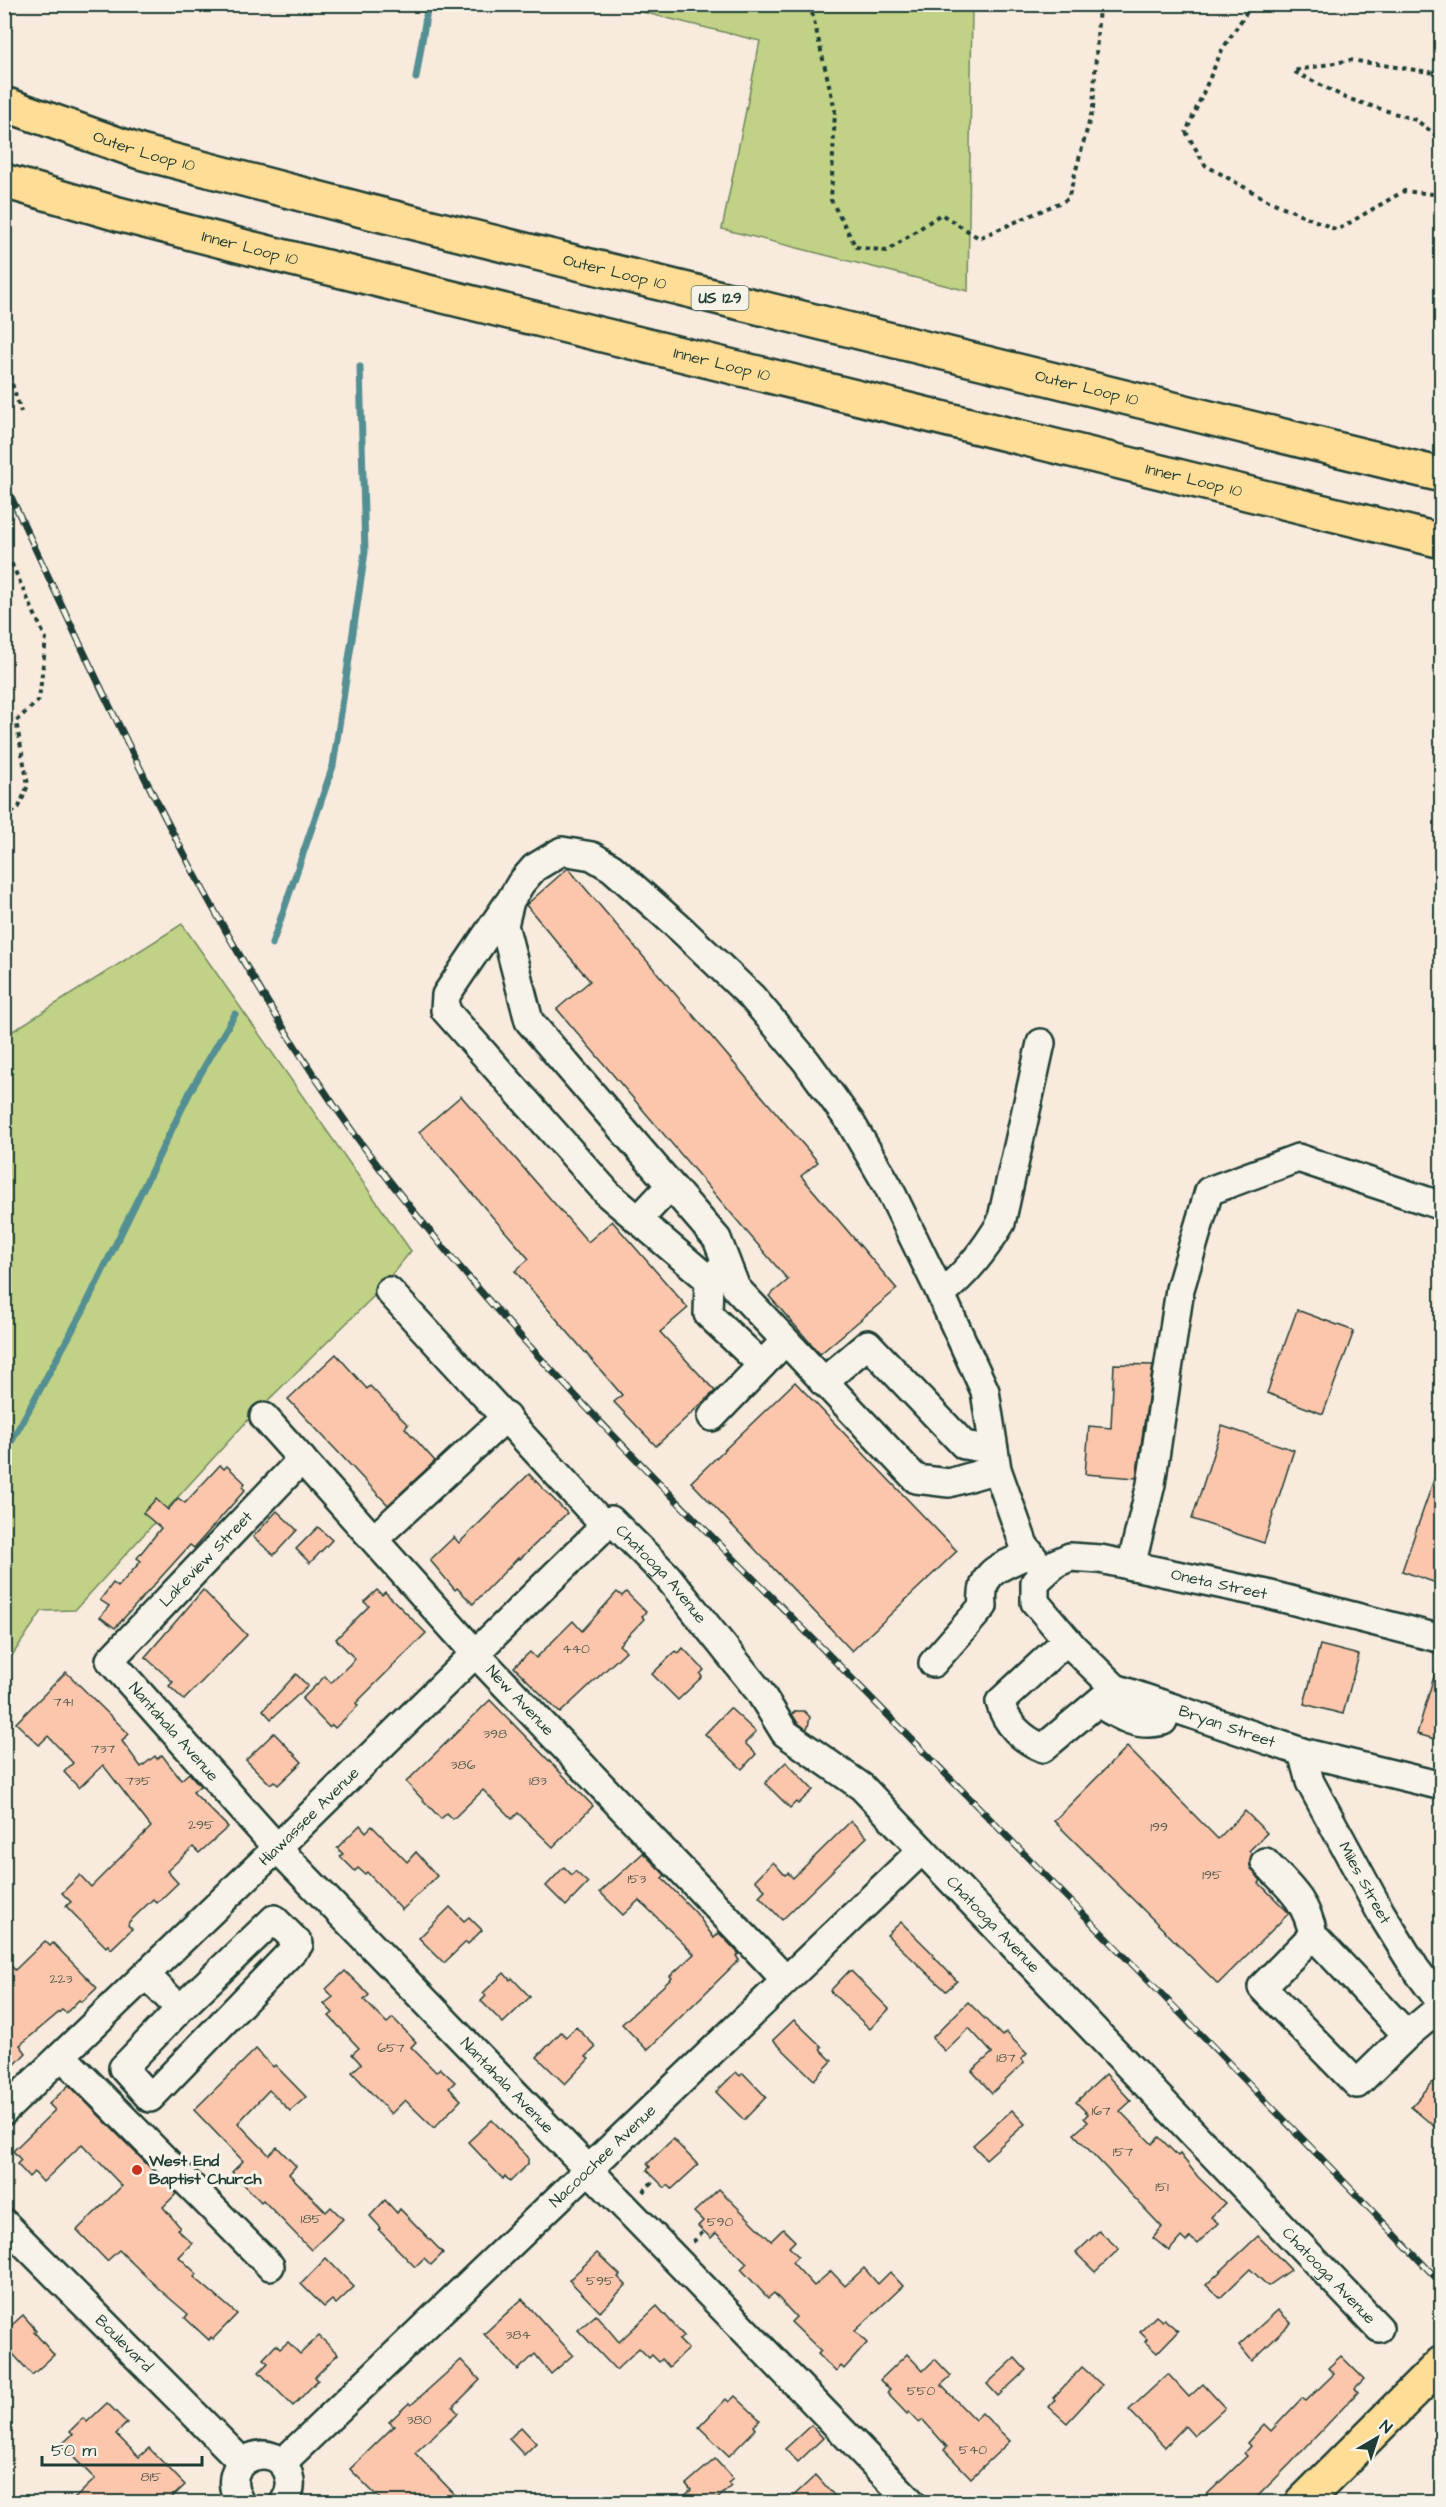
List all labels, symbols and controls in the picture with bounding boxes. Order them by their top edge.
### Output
street label: Outer Loop 10 [90,125,198,177]
street label: Inner Loop 10 [199,225,301,271]
street label: Outer Loop 10 [561,249,669,295]
road number: US 129 [692,286,748,310]
street label: Inner Loop 10 [671,342,773,387]
street label: Outer Loop 10 [1033,365,1141,411]
street label: Inner Loop 10 [1143,458,1245,503]
street label: Lakeview Street [154,1506,258,1612]
street label: Chatooga Avenue [611,1520,712,1628]
street label: Oneta Street [1169,1563,1270,1605]
house number: 440 [562,1639,590,1659]
street label: New Avenue [481,1660,559,1741]
street label: Nantahala Avenue [124,1677,224,1786]
house number: 741 [53,1692,73,1712]
street label: Bryan Street [1176,1700,1279,1753]
house number: 398 [483,1724,507,1744]
house number: 737 [91,1739,116,1759]
house number: 386 [451,1755,476,1775]
street label: Hiawassee Avenue [254,1762,364,1871]
house number: 735 [125,1771,151,1791]
house number: 183 [529,1771,547,1791]
house number: 295 [188,1815,214,1835]
house number: 199 [1150,1817,1168,1837]
street label: Miles Street [1334,1838,1397,1929]
house number: 195 [1202,1865,1222,1885]
house number: 153 [628,1869,646,1889]
street label: Chatooga Avenue [941,1871,1045,1978]
house number: 223 [49,1969,73,1989]
street label: Nantahala Avenue [455,2032,559,2138]
house number: 657 [377,2038,405,2058]
house number: 187 [996,2048,1016,2068]
street label: Nacoochee Avenue [544,2099,661,2212]
house number: 167 [1091,2101,1111,2121]
house number: 157 [1113,2142,1134,2162]
place label: West End Baptist Church [148,2150,263,2190]
marker: West End Baptist Church [130,2163,144,2177]
house number: 151 [1155,2177,1169,2197]
house number: 185 [301,2209,321,2229]
house number: 590 [707,2212,734,2232]
street label: Chatooga Avenue [1277,2222,1381,2329]
house number: 595 [586,2271,614,2291]
street label: Boulevard [90,2310,158,2377]
house number: 384 [505,2325,531,2345]
house number: 550 [907,2381,935,2401]
north arrow [1347,2408,1407,2468]
house number: 380 [406,2410,432,2430]
text: N [1375,2415,1397,2439]
scale bar [42,2429,202,2467]
text: 50 m [51,2438,96,2463]
house number: 540 [959,2440,987,2460]
house number: 815 [141,2467,161,2487]

